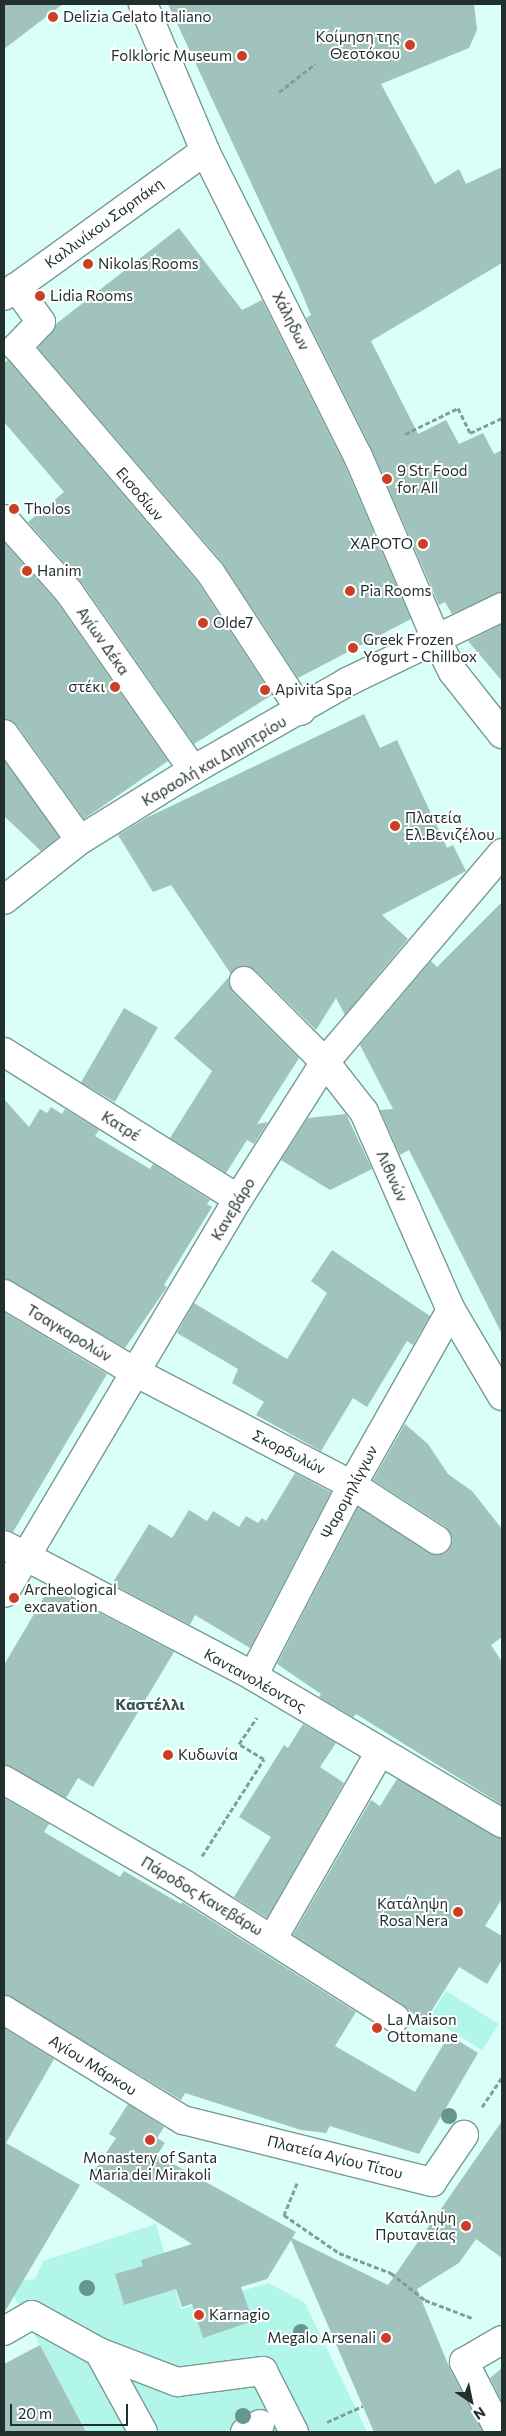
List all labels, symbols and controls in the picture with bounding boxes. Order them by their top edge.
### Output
place label: Delizia Gelato Italiano [63,8,211,26]
marker: Delizia Gelato Italiano [47,11,59,23]
place label: Κοίμηση της Θεοτόκου [316,27,400,62]
marker: Κοίμηση της Θεοτόκου [404,39,416,51]
place label: Folkloric Museum [111,47,232,65]
marker: Folkloric Museum [236,50,248,62]
street label: Καλλινίκου Σαρπάκη [41,174,167,272]
place label: Nikolas Rooms [98,255,199,273]
marker: Nikolas Rooms [82,258,94,270]
place label: Lidia Rooms [50,287,133,305]
street label: Χάληδων [269,289,313,353]
marker: Lidia Rooms [34,290,46,302]
place label: 9 Str Food for All [397,461,468,496]
street label: Εισοδίων [112,464,168,524]
marker: 9 Str Food for All [381,473,393,485]
place label: Tholos [24,500,71,518]
marker: Tholos [8,503,20,515]
place label: ΧΑΡΟΤΟ [350,535,413,553]
marker: ΧΑΡΟΤΟ [417,538,429,550]
place label: Hanim [37,562,82,580]
marker: Hanim [21,565,33,577]
place label: Pia Rooms [360,582,431,600]
marker: Pia Rooms [344,585,356,597]
street label: Αγίων Δέκα [73,604,133,678]
place label: Olde7 [213,614,253,632]
marker: Olde7 [197,617,209,629]
place label: Greek Frozen Yogurt - Chillbox [363,630,477,665]
marker: Greek Frozen Yogurt - Chillbox [347,642,359,654]
place label: στέκι [68,678,105,696]
marker: στέκι [109,681,121,693]
place label: Apivita Spa [275,681,352,699]
marker: Apivita Spa [259,684,271,696]
street label: Καραολή και Δημητρίου [139,712,289,810]
place label: Πλατεία Ελ.Βενιζέλου [405,808,495,843]
marker: Πλατεία Ελ.Βενιζέλου [389,820,401,832]
street label: Κατρέ [98,1107,144,1145]
street label: Λιθινών [373,1148,411,1204]
street label: Κανεβάρο [207,1175,259,1243]
street label: Τσαγκαρολών [23,1301,115,1365]
street label: Σκορδυλών [250,1426,328,1478]
street label: Ψαρομηλίγγων [317,1442,381,1542]
place label: Archeological excavation [24,1580,117,1615]
marker: Archeological excavation [8,1592,20,1604]
street label: Καντανολέοντος [201,1645,309,1715]
district label: Καστέλλι [115,1694,185,1714]
place label: Κυδωνία [178,1746,238,1764]
marker: Κυδωνία [162,1749,174,1761]
street label: Πάροδος Κανεβάρω [138,1853,266,1939]
place label: Κατάληψη Rosa Nera [377,1894,448,1929]
marker: Κατάληψη Rosa Nera [452,1906,464,1918]
place label: La Maison Ottomane [387,2010,458,2045]
marker: La Maison Ottomane [371,2022,383,2034]
street label: Αγίου Μάρκου [46,2031,140,2099]
street label: Πλατεία Αγίου Τίτου [265,2131,405,2183]
marker: Monastery of Santa Maria dei Mirakoli [144,2134,156,2146]
place label: Monastery of Santa Maria dei Mirakoli [83,2148,217,2183]
place label: Κατάληψη Πρυτανείας [375,2208,456,2243]
marker: Κατάληψη Πρυτανείας [460,2220,472,2232]
place label: Karnagio [209,2306,270,2324]
marker: Karnagio [193,2309,205,2321]
place label: Megalo Arsenali [267,2329,376,2347]
marker: Megalo Arsenali [380,2332,392,2344]
north arrow [446,2376,496,2426]
scale bar [12,2394,130,2426]
text: 20 m [18,2404,52,2422]
text: N [471,2404,489,2424]

